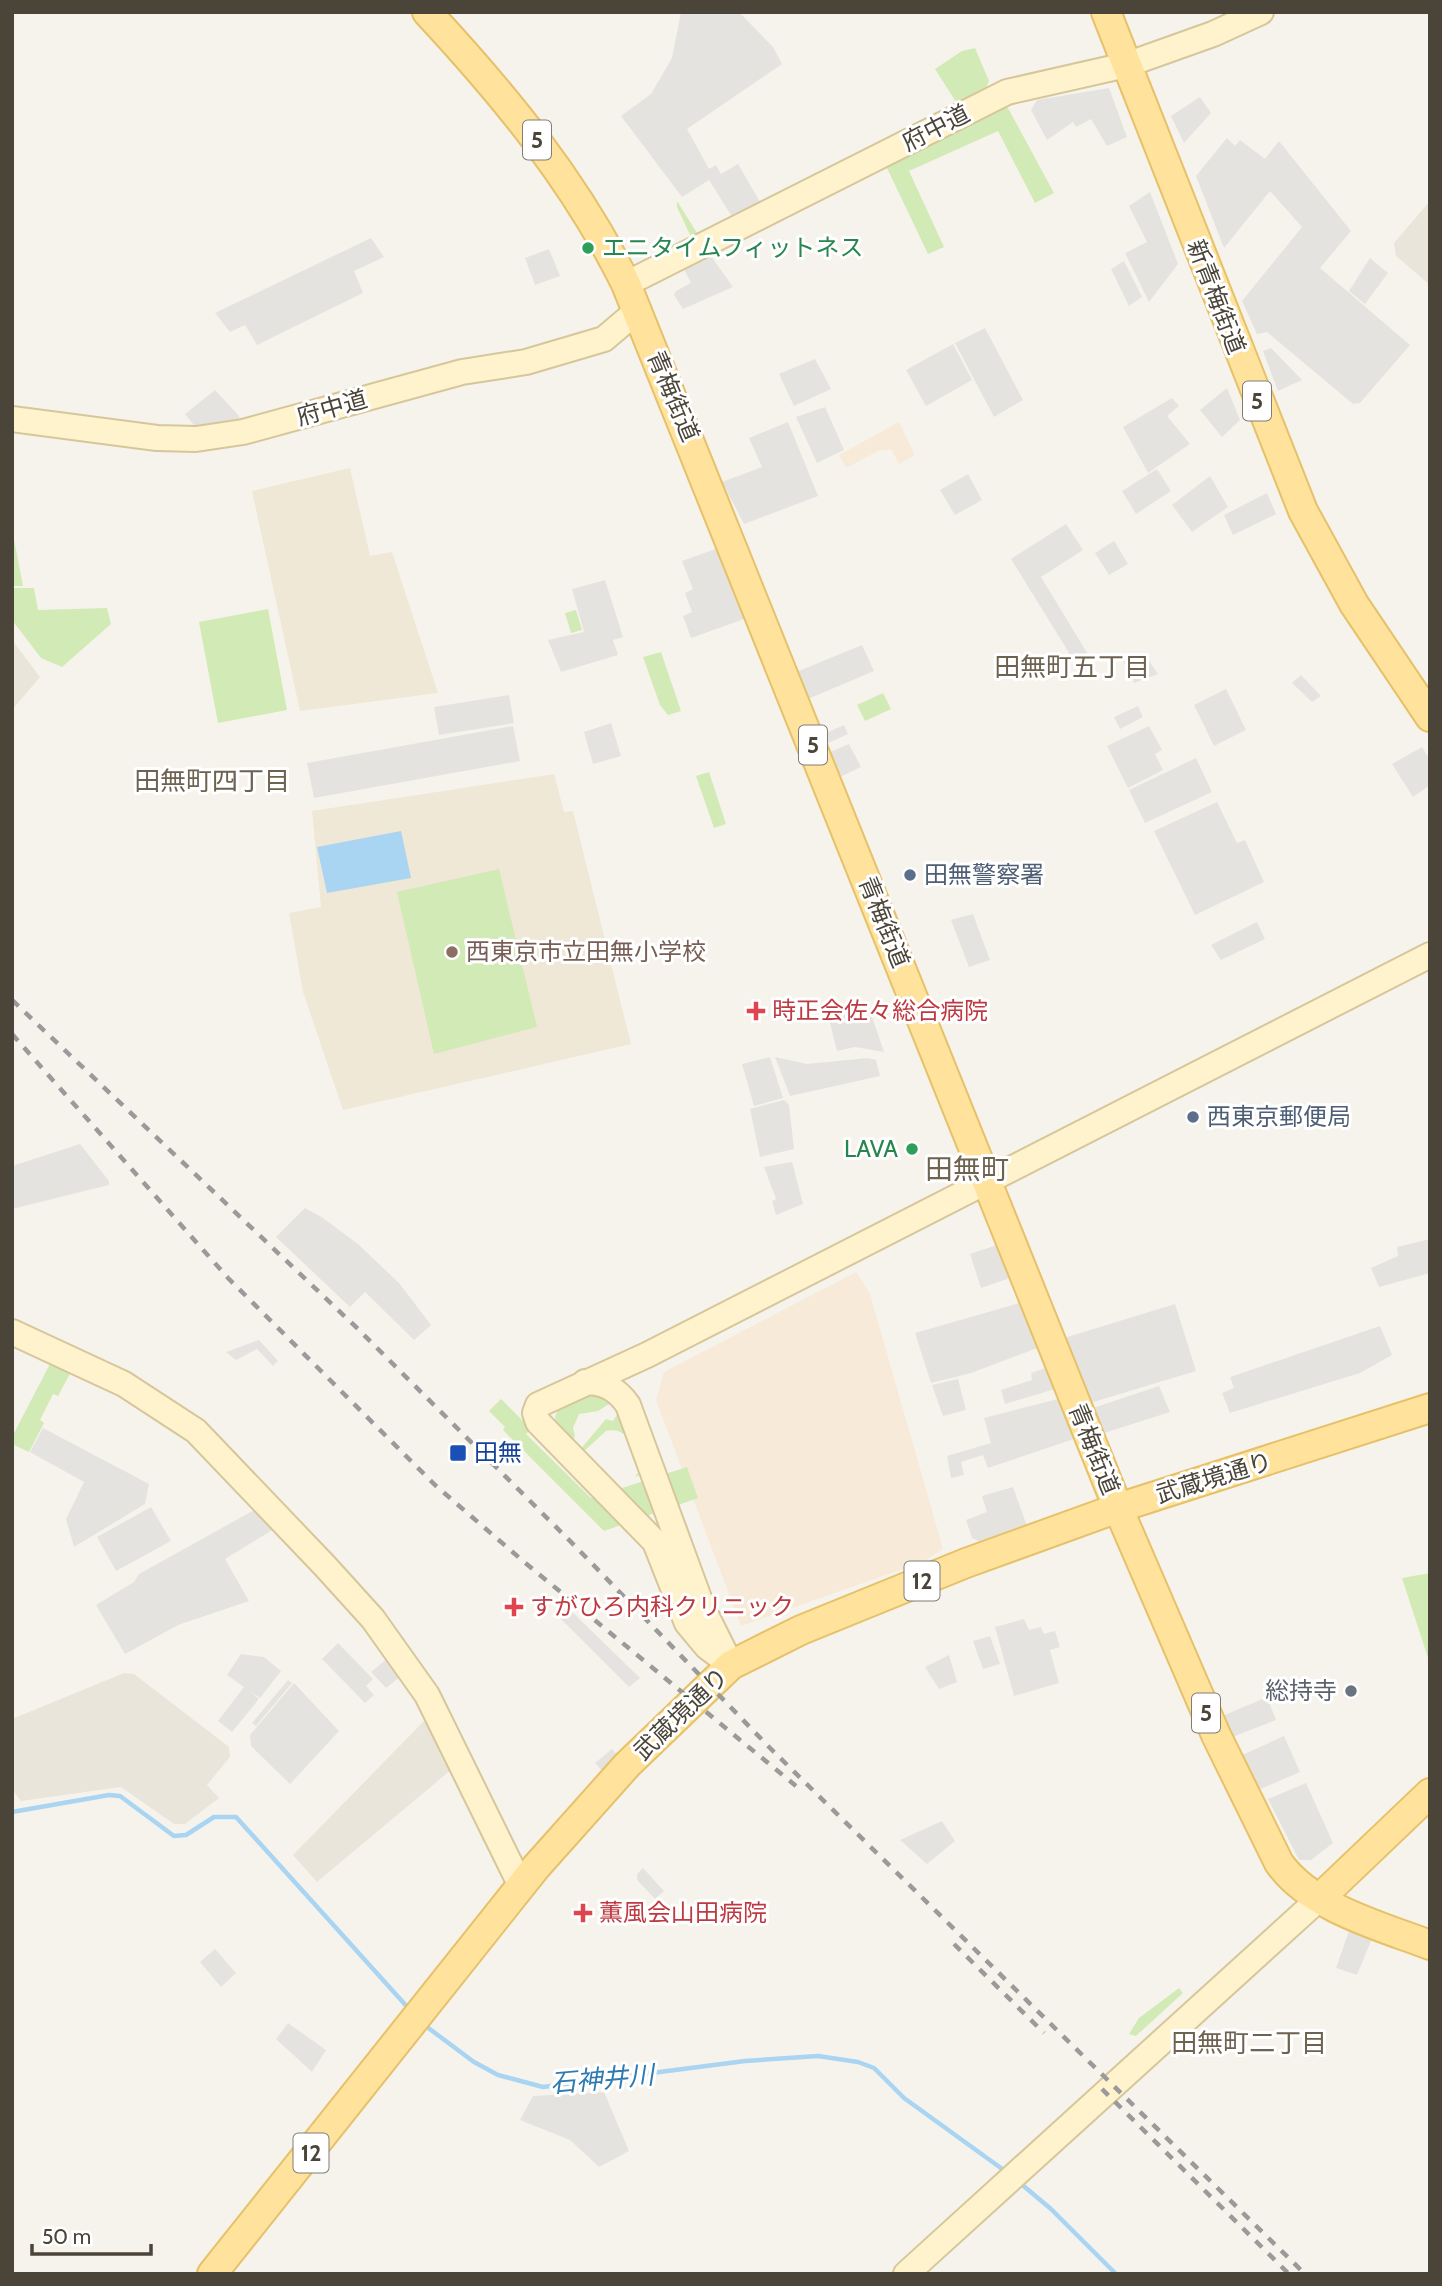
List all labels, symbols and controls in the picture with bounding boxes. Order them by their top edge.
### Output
street label: 府中道 [897,98,974,157]
road number: 5 [523,120,551,160]
place label: エニタイムフィットネス [602,233,864,262]
street label: 新青梅街道 [1181,236,1252,358]
marker: エニタイムフィットネス [580,240,596,256]
street label: 青梅街道 [641,346,706,446]
road number: 5 [1243,382,1271,420]
street label: 府中道 [293,384,370,431]
district label: 田無町五丁目 [994,651,1150,683]
road number: 5 [799,726,827,764]
district label: 田無町四丁目 [134,765,290,797]
place label: 田無警察署 [924,860,1044,889]
marker: 田無警察署 [902,867,918,883]
street label: 青梅街道 [853,872,916,972]
place label: 西東京市立田無小学校 [466,937,706,966]
marker: 西東京市立田無小学校 [444,944,460,960]
place label: 時正会佐々総合病院 [772,996,988,1025]
marker: 時正会佐々総合病院 [746,1001,766,1021]
place label: 西東京郵便局 [1207,1102,1351,1131]
marker: 西東京郵便局 [1185,1109,1201,1125]
place label: LAVA [844,1134,898,1163]
marker: LAVA [904,1141,920,1157]
district label: 田無町 [925,1152,1009,1186]
street label: 青梅街道 [1063,1399,1126,1499]
place label: 田無 [474,1438,522,1467]
marker: 田無 [448,1443,468,1463]
street label: 武蔵境通り [1152,1446,1275,1509]
road number: 12 [904,1562,940,1600]
place label: すがひろ内科クリニック [530,1592,794,1621]
marker: すがひろ内科クリニック [504,1597,524,1617]
street label: 武蔵境通り [627,1662,734,1766]
place label: 総持寺 [1265,1676,1337,1705]
marker: 総持寺 [1343,1683,1359,1699]
road number: 5 [1192,1694,1220,1732]
place label: 薫風会山田病院 [599,1898,767,1927]
marker: 薫風会山田病院 [573,1903,593,1923]
district label: 田無町二丁目 [1171,2027,1327,2059]
water label: 石神井川 [549,2058,658,2099]
road number: 12 [294,2134,328,2172]
scale bar [32,2212,150,2256]
text: 50 m [42,2224,91,2249]

